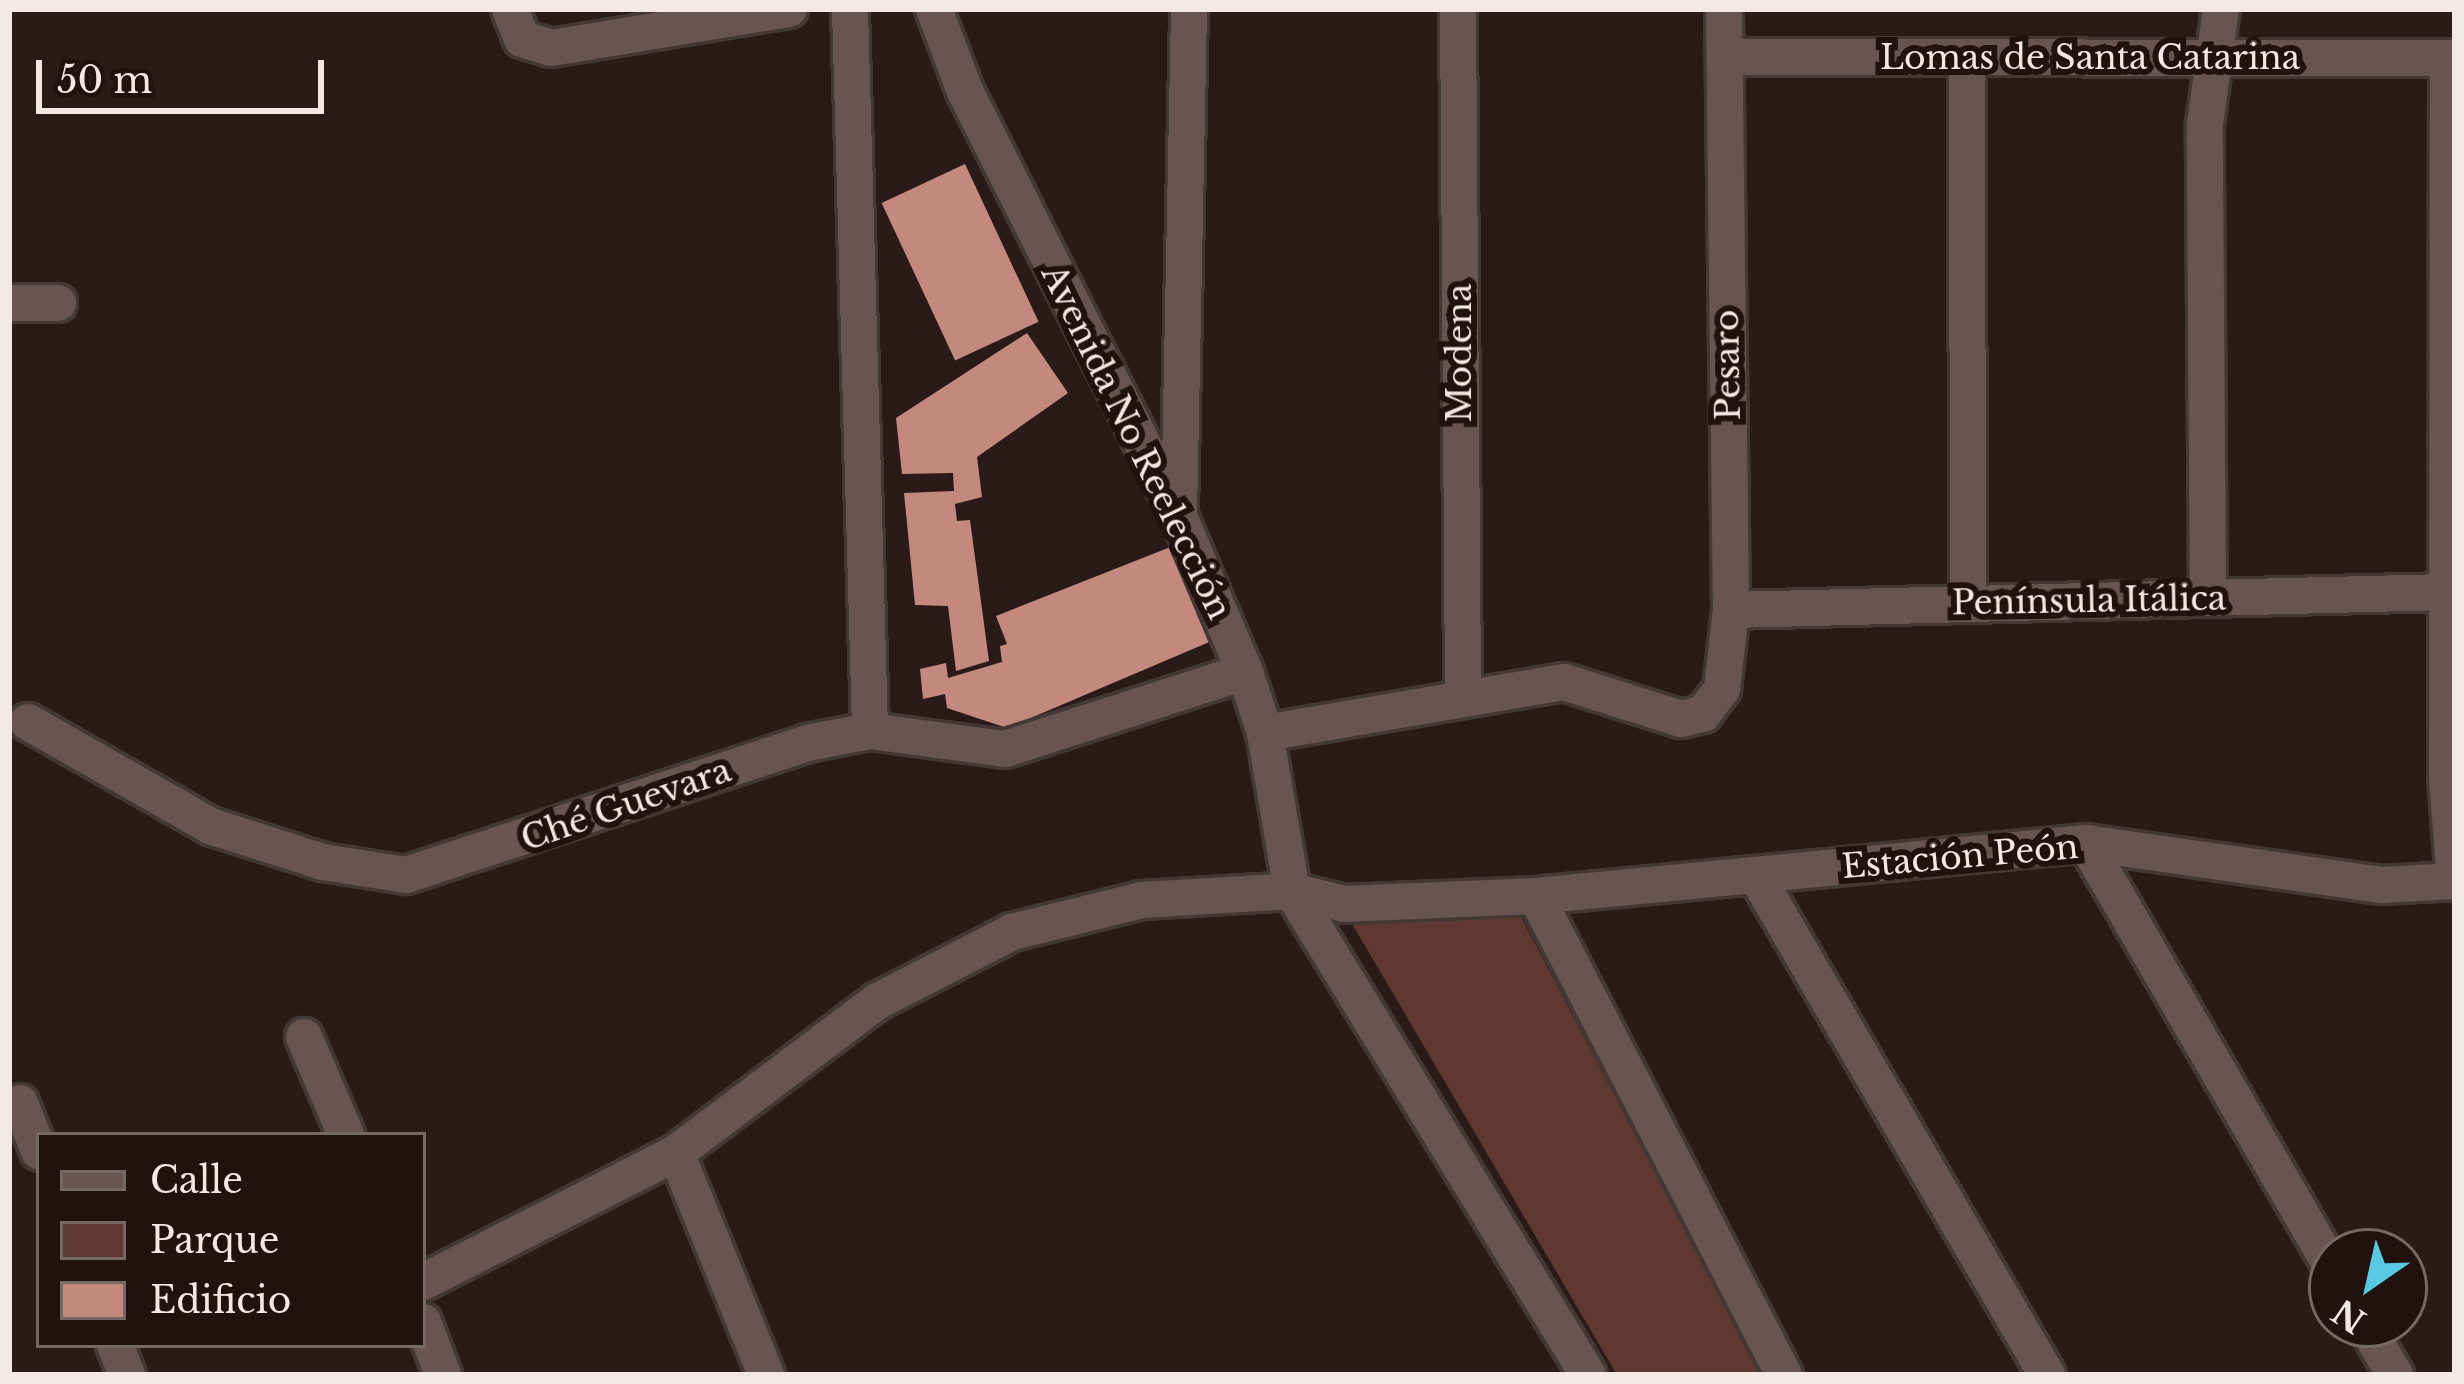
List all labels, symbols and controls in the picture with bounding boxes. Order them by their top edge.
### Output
scale bar [42,36,330,110]
street label: Lomas de Santa Catarina [1880,38,2300,78]
text: 50 m [57,58,152,103]
street label: Avenida No Reelección [1033,258,1239,626]
street label: Modena [1440,284,1480,422]
street label: Pesaro [1707,309,1749,421]
street label: Península Itálica [1951,579,2227,623]
street label: Ché Guevara [516,751,736,859]
street label: Estación Peón [1840,827,2080,887]
legend [36,1132,426,1348]
text: Calle [150,1158,243,1203]
text: Parque [150,1218,279,1263]
north arrow [2308,1228,2428,1348]
text: Edificio [150,1278,291,1323]
text: N [2325,1290,2374,1341]

